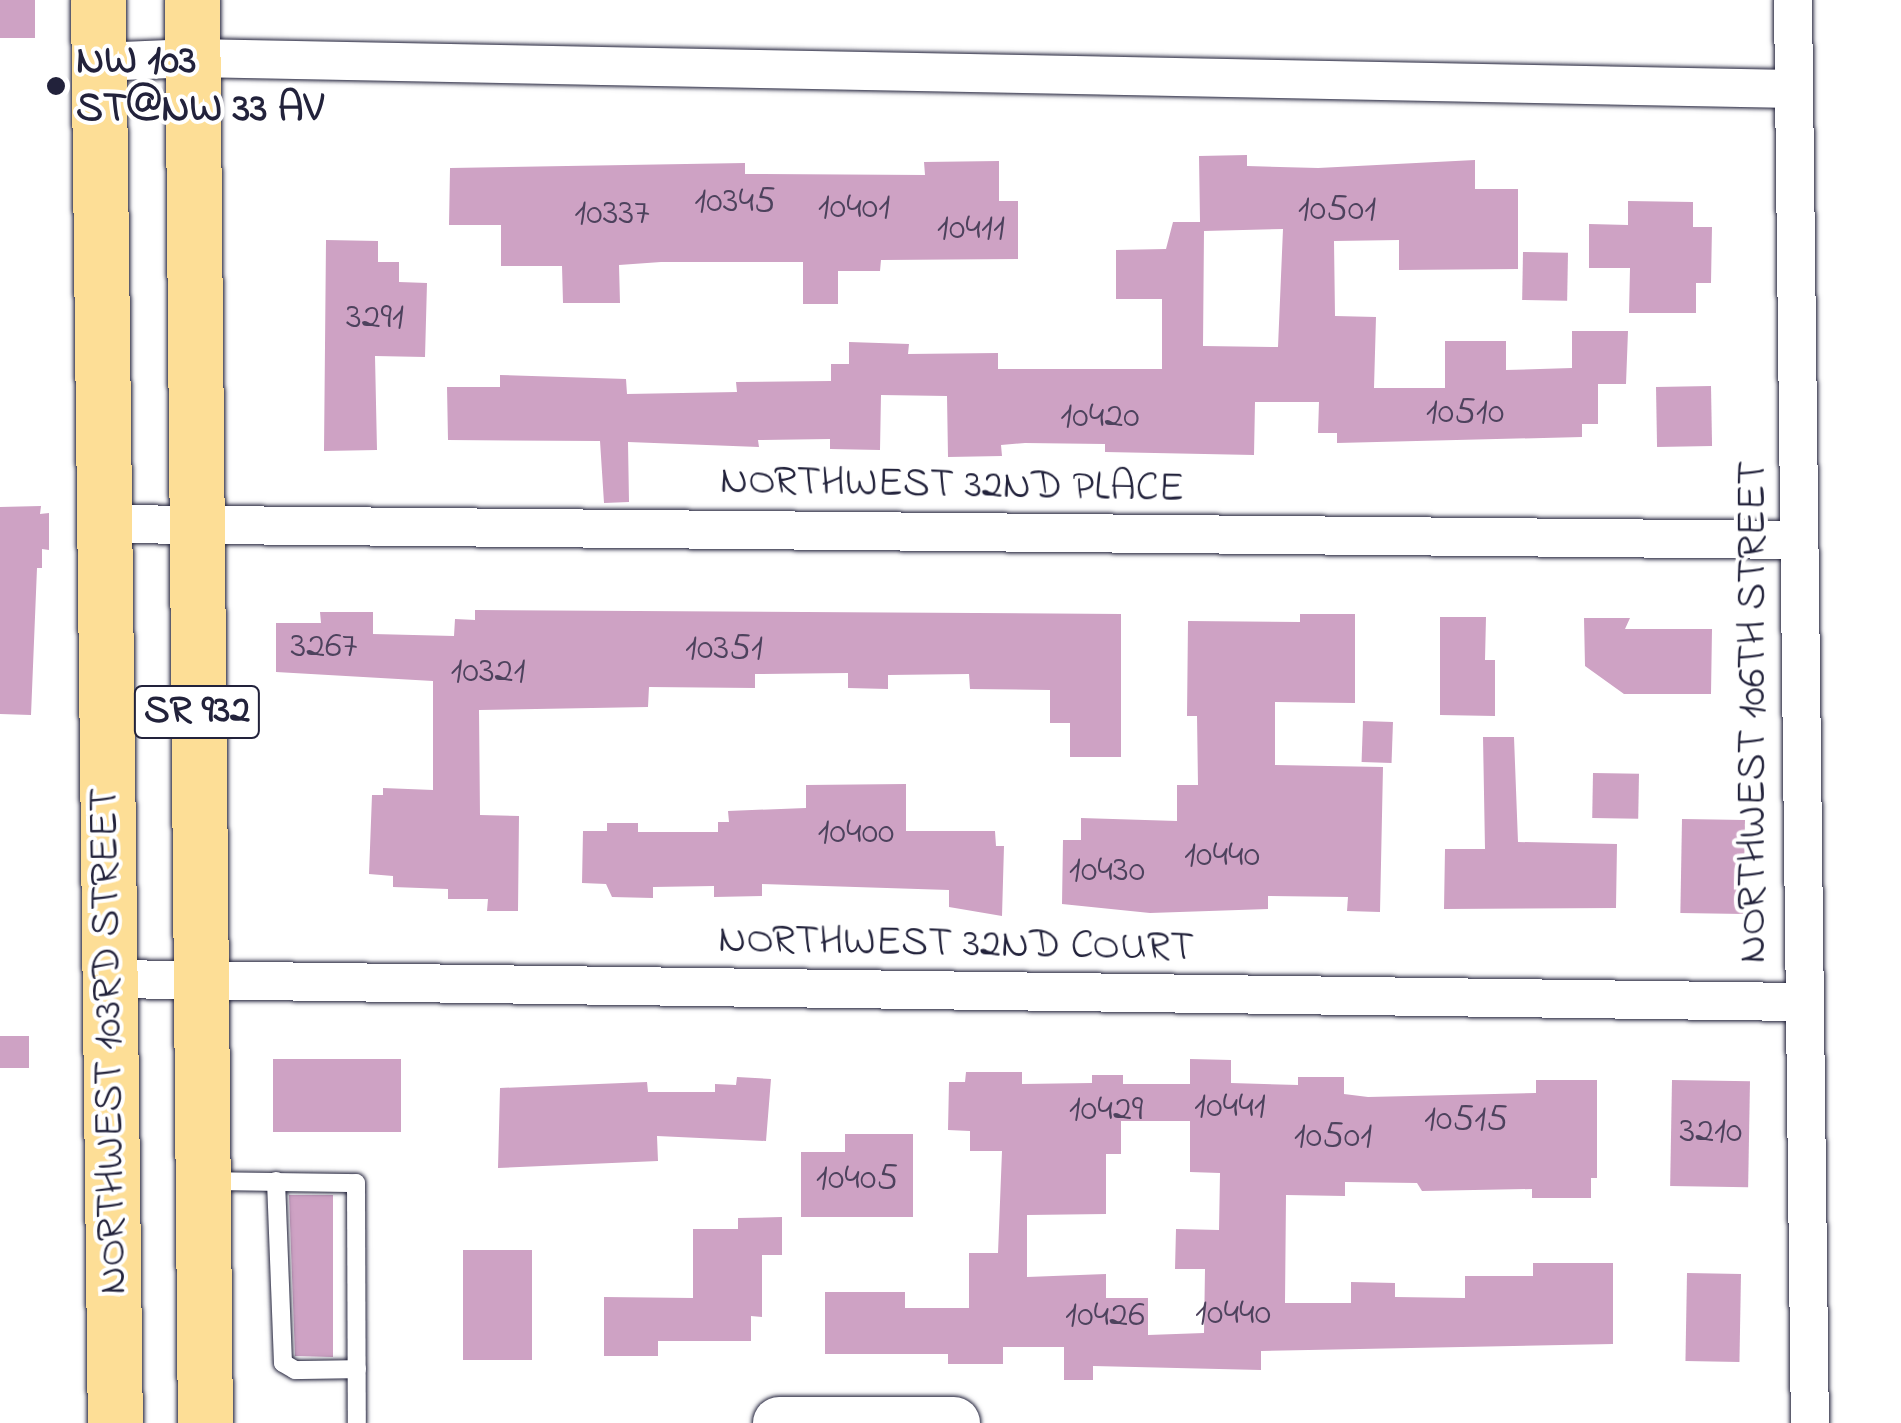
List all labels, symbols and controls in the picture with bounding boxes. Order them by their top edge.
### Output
place label: NW 103 ST@NW 33 AV [76,37,323,136]
marker: NW 103 ST@NW 33 AV [45,75,67,97]
house number: 10345 [694,180,776,226]
house number: 10401 [818,186,890,232]
house number: 10501 [1298,188,1376,234]
house number: 10337 [574,192,650,238]
house number: 10411 [937,207,1005,253]
house number: 3291 [346,296,404,342]
house number: 10510 [1426,391,1504,437]
house number: 10420 [1060,395,1140,441]
street label: NORTHWEST 32ND PLACE [719,457,1185,515]
street label: NORTHWEST 106TH STREET [1729,461,1779,963]
house number: 3267 [291,625,357,671]
house number: 10351 [685,627,763,673]
house number: 10321 [450,650,526,696]
road number: SR 932 [132,677,262,747]
street label: NORTHWEST 103RD STREET [80,787,140,1295]
house number: 10400 [818,811,894,857]
house number: 10440 [1184,834,1260,880]
house number: 10430 [1069,849,1145,895]
street label: NORTHWEST 32ND COURT [718,916,1194,974]
house number: 10441 [1194,1085,1266,1131]
house number: 10429 [1069,1088,1143,1134]
house number: 10515 [1424,1098,1508,1144]
house number: 3210 [1679,1110,1743,1156]
house number: 10501 [1294,1115,1372,1161]
house number: 10405 [816,1157,898,1203]
house number: 10440 [1195,1292,1271,1338]
house number: 10426 [1065,1294,1145,1340]

